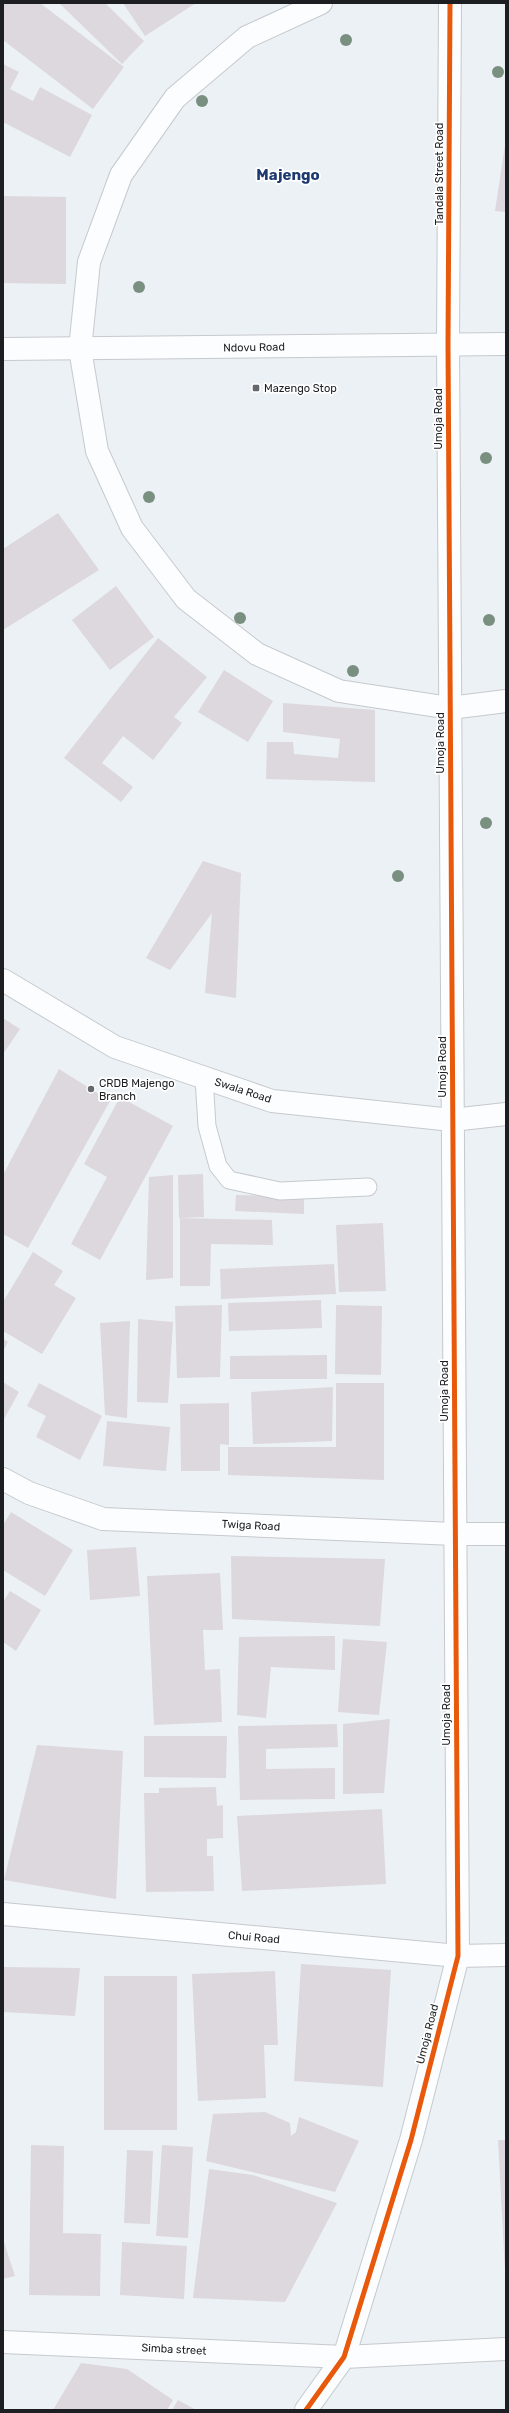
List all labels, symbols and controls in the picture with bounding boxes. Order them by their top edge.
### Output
street label: Tandala Street Road [433,123,446,225]
district label: Majengo [256,166,320,184]
street label: Ndovu Road [223,340,285,355]
place label: Mazengo Stop [264,382,337,395]
marker: Mazengo Stop [251,383,261,393]
street label: Umoja Road [432,388,445,450]
street label: Umoja Road [434,712,447,774]
street label: Umoja Road [436,1036,449,1098]
street label: Swala Road [213,1075,273,1106]
place label: CRDB Majengo Branch [99,1077,175,1103]
marker: CRDB Majengo Branch [86,1084,96,1094]
street label: Umoja Road [438,1360,451,1422]
street label: Twiga Road [221,1517,281,1534]
street label: Umoja Road [440,1684,453,1746]
street label: Chui Road [227,1929,280,1946]
street label: Umoja Road [414,2003,441,2065]
street label: Simba street [141,2341,208,2358]

